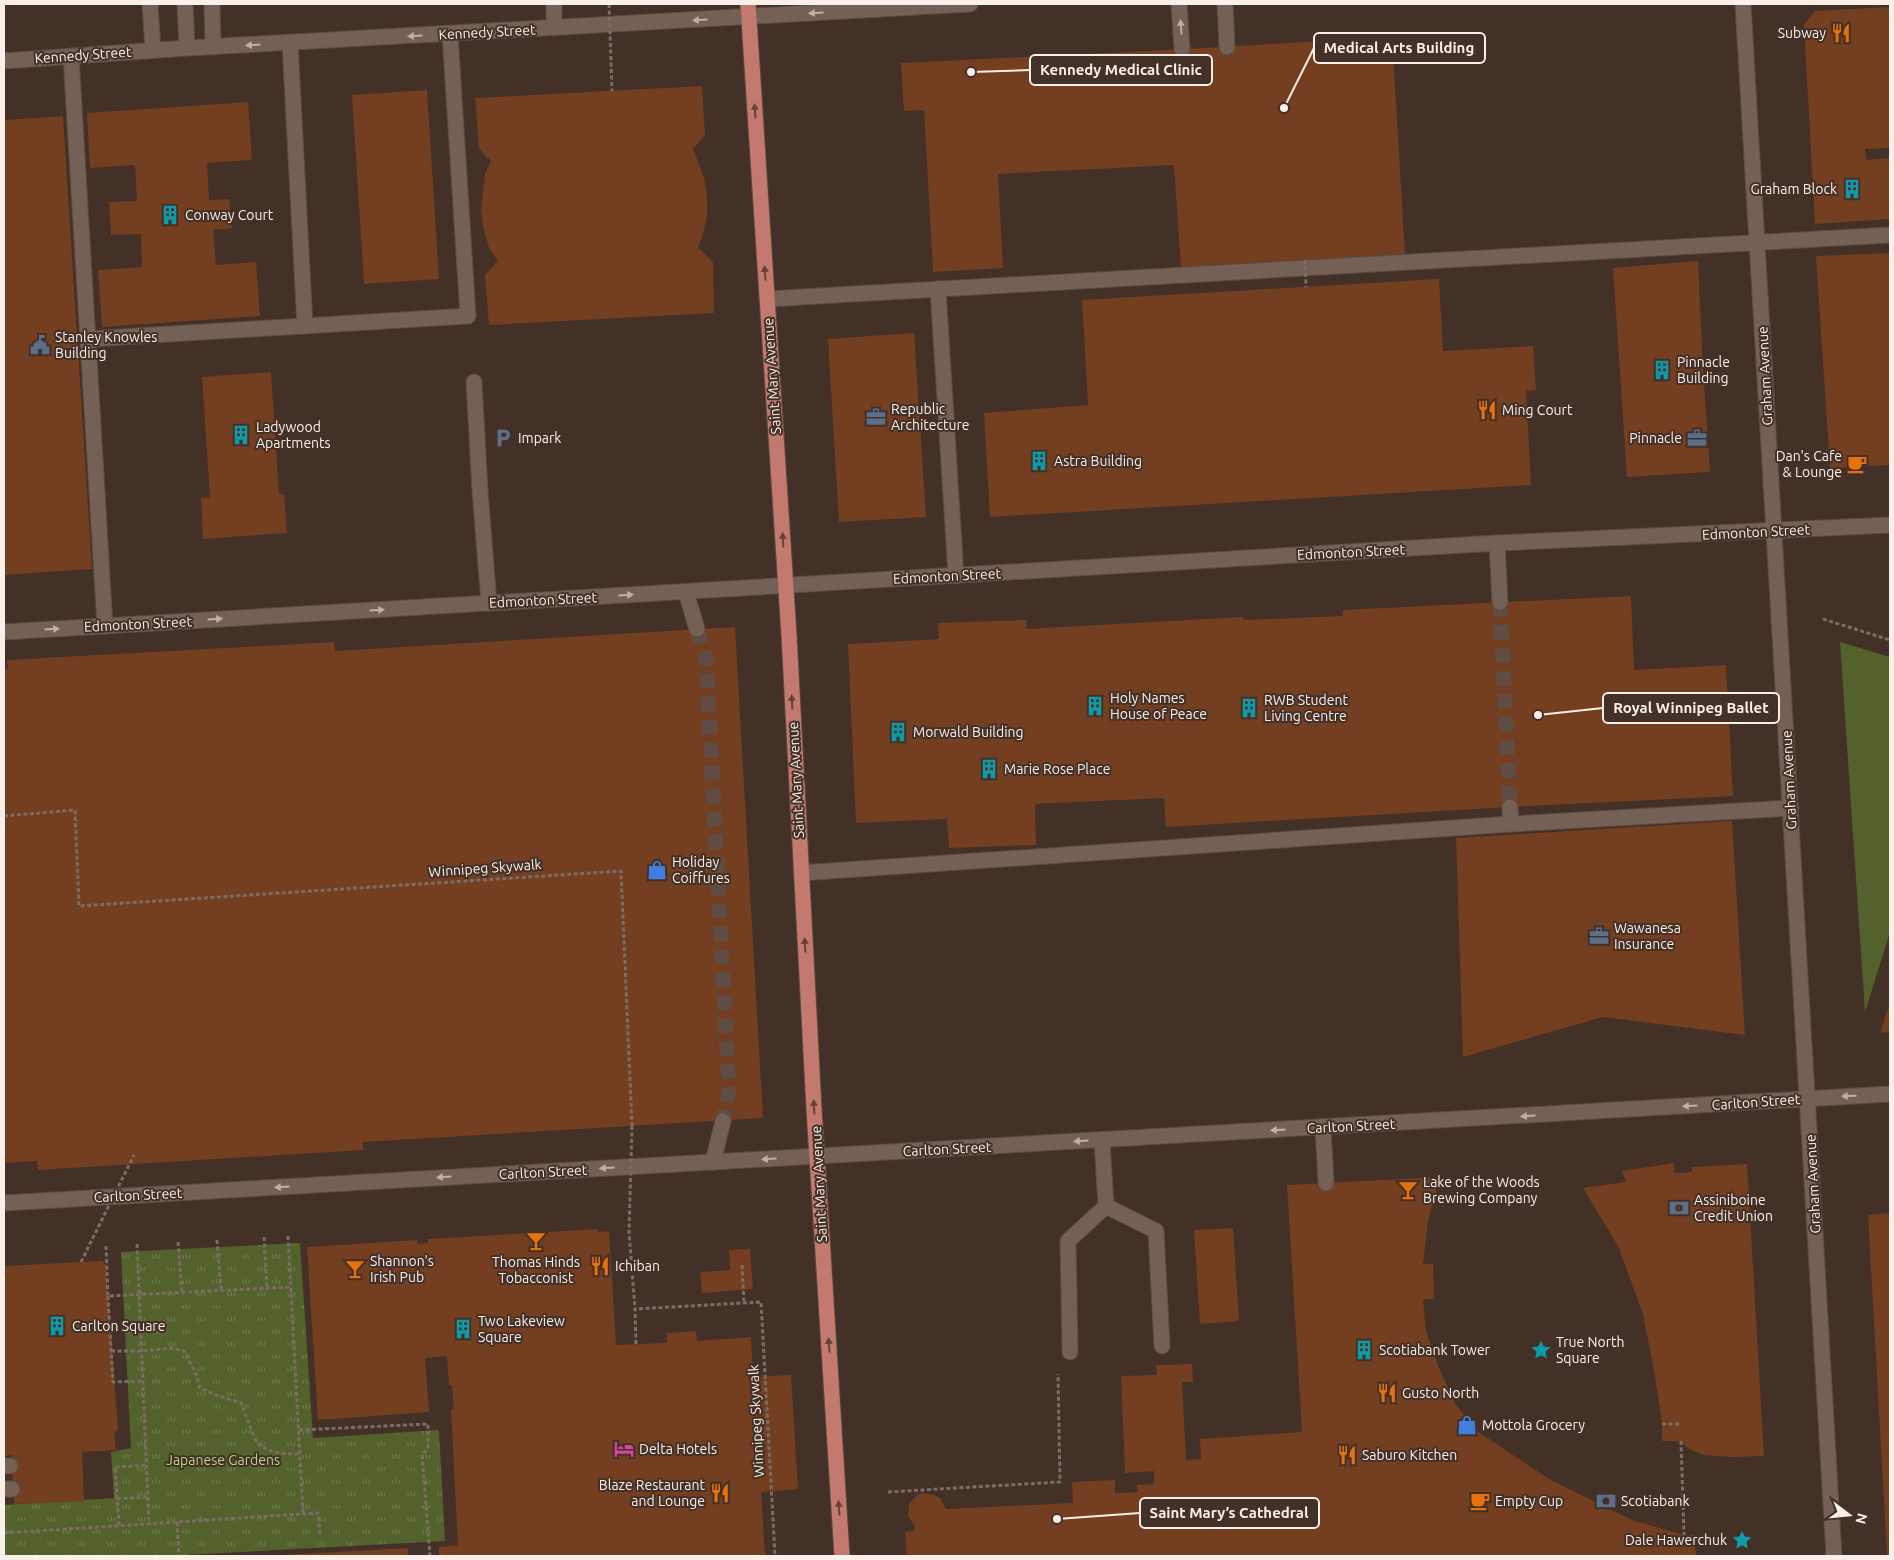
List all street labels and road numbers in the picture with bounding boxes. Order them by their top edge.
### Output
street label: Kennedy Street [438,21,536,43]
street label: Kennedy Street [34,44,132,66]
street label: Saint Mary Avenue [760,317,784,435]
street label: Graham Avenue [1754,326,1776,426]
street label: Edmonton Street [1702,521,1811,543]
street label: Edmonton Street [1297,541,1406,563]
street label: Edmonton Street [893,565,1002,587]
street label: Edmonton Street [489,589,598,611]
street label: Edmonton Street [84,613,193,635]
street label: Saint Mary Avenue [785,721,807,839]
street label: Graham Avenue [1778,730,1800,830]
street label: Winnipeg Skywalk [428,856,542,880]
street label: Carlton Street [1711,1091,1801,1113]
street label: Carlton Street [1306,1116,1396,1136]
street label: Saint Mary Avenue [808,1125,830,1243]
street label: Graham Avenue [1802,1134,1824,1234]
street label: Carlton Street [902,1139,992,1159]
street label: Carlton Street [498,1162,588,1182]
street label: Carlton Street [93,1185,183,1205]
street label: Winnipeg Skywalk [745,1364,767,1478]

